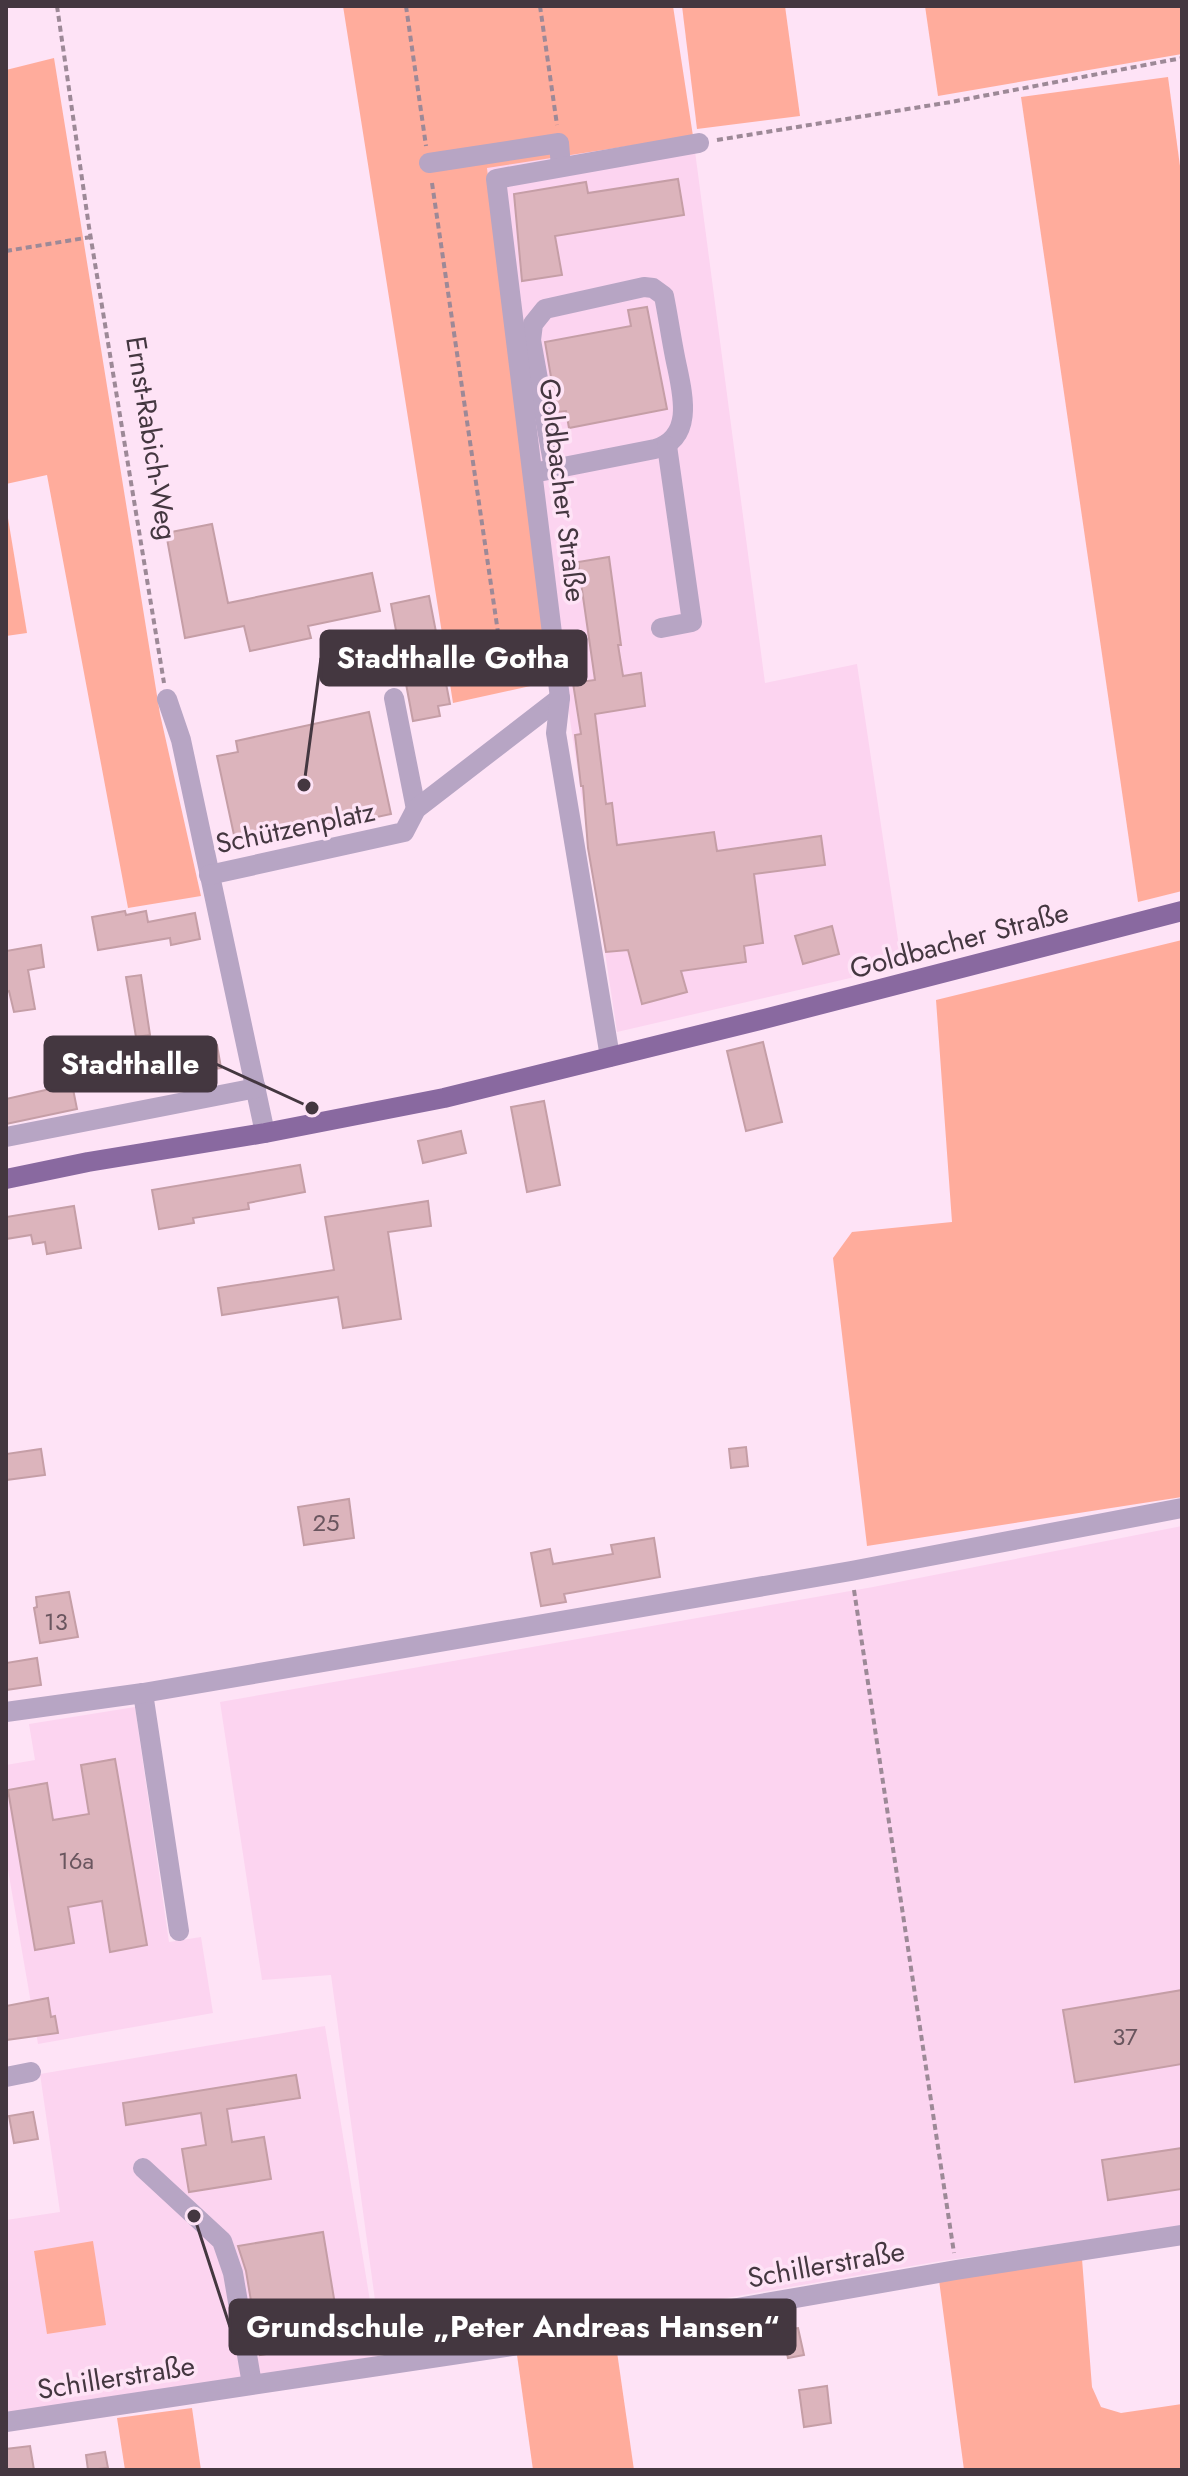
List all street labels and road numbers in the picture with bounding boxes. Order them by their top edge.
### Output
street label: Ernst-Rabich-Weg [115,333,188,543]
street label: Goldbacher Straße [528,376,597,604]
street label: Schützenplatz [212,791,379,864]
street label: Goldbacher Straße [845,892,1073,989]
street label: Schillerstraße [744,2231,908,2298]
street label: Schillerstraße [34,2345,198,2410]

